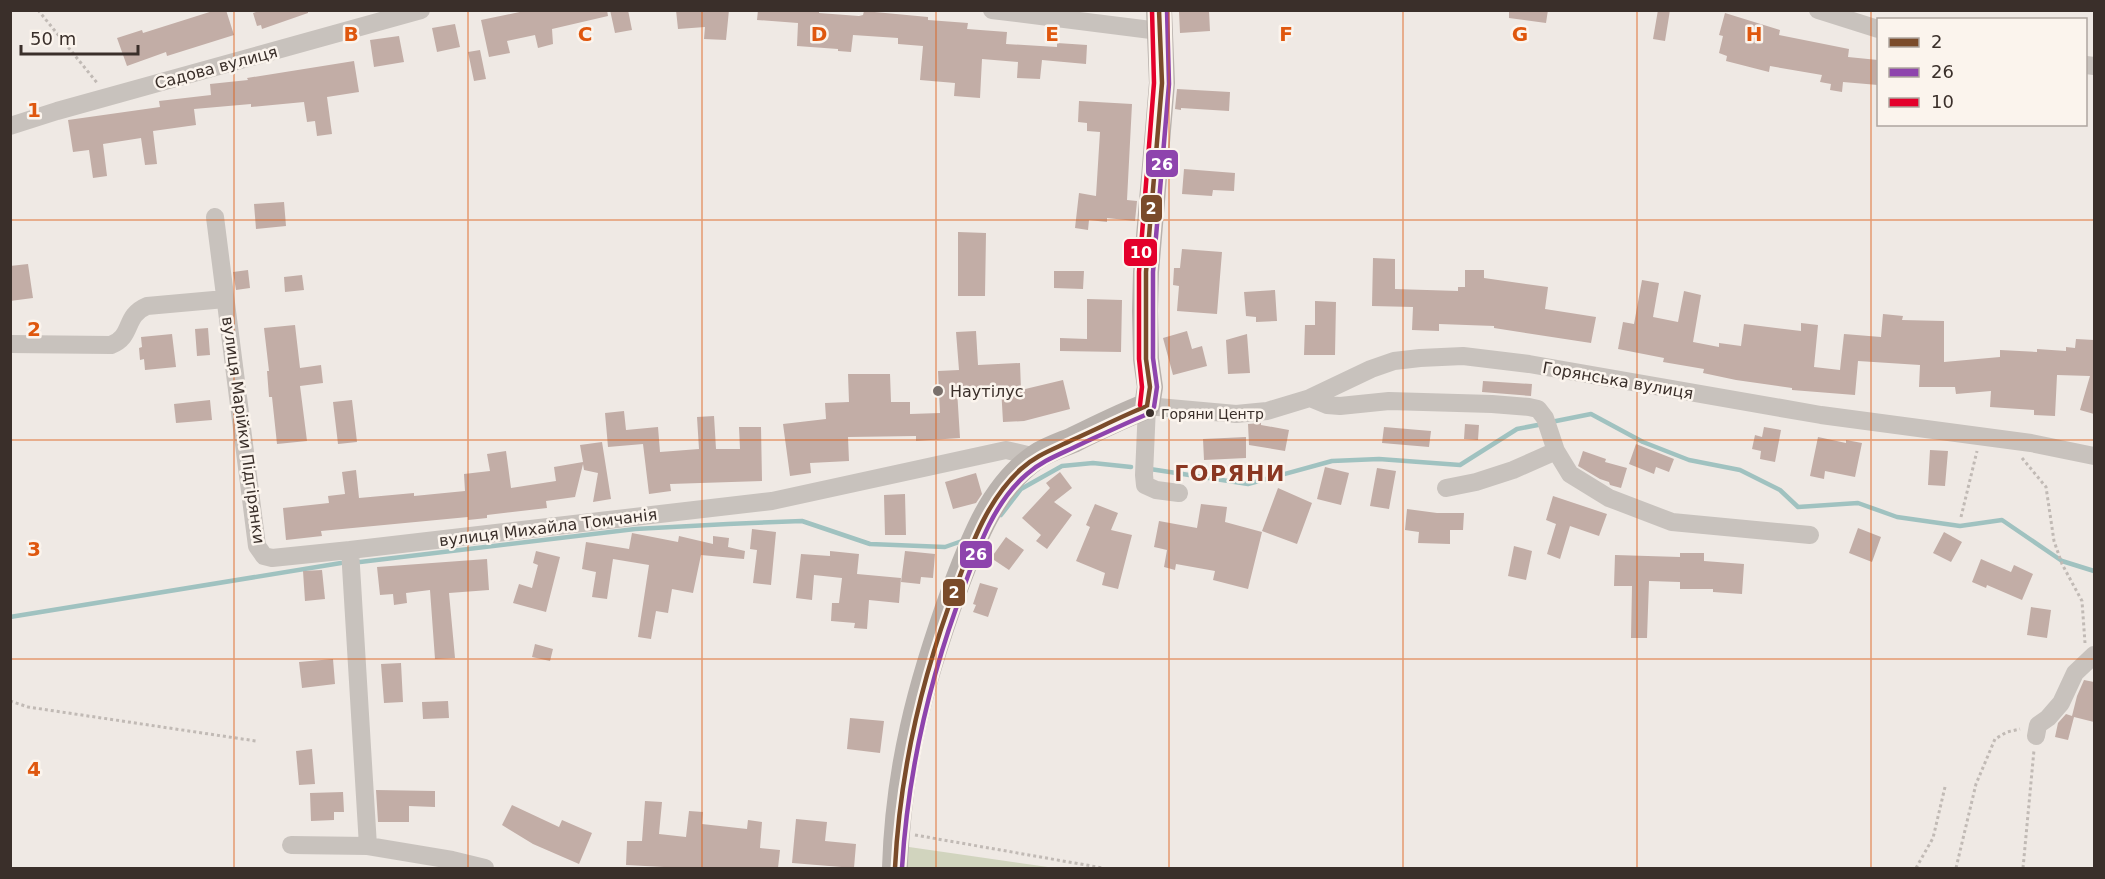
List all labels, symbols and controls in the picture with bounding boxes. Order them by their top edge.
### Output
scale bar [21,18,138,56]
legend [1877,18,2087,126]
text: B [343,22,359,46]
text: C [578,22,592,46]
text: D [811,22,827,46]
text: E [1045,22,1059,46]
text: F [1279,22,1293,46]
text: G [1512,22,1528,46]
text: H [1746,22,1762,46]
text: 50 m [30,28,76,49]
text: 2 [1931,31,1942,52]
street label: Садова вулиця [153,42,280,93]
text: 26 [1931,61,1954,82]
text: 10 [1931,91,1954,112]
text: 1 [27,98,41,122]
line badge: 26 [1145,149,1179,178]
text: 26 [1151,155,1173,174]
line badge: 2 [1140,194,1163,223]
text: 2 [1145,199,1157,218]
line badge: 10 [1123,238,1158,267]
text: 10 [1130,243,1152,262]
street label: вулиця Марійки Підгірянки [218,315,269,545]
text: 2 [27,317,41,341]
street label: Горянська вулиця [1541,358,1695,403]
place label: Наутілус [950,382,1024,401]
marker: Наутілус [931,384,945,398]
place label: Горяни Центр [1161,406,1264,422]
marker: Горяни Центр [1144,407,1156,419]
district label: ГОРЯНИ [1174,461,1286,486]
street label: вулиця Михайла Томчанія [438,505,658,550]
text: 3 [27,537,41,561]
line badge: 26 [959,540,993,569]
text: 26 [965,545,987,564]
line badge: 2 [942,578,966,607]
text: 2 [948,583,960,602]
text: 4 [27,757,41,781]

